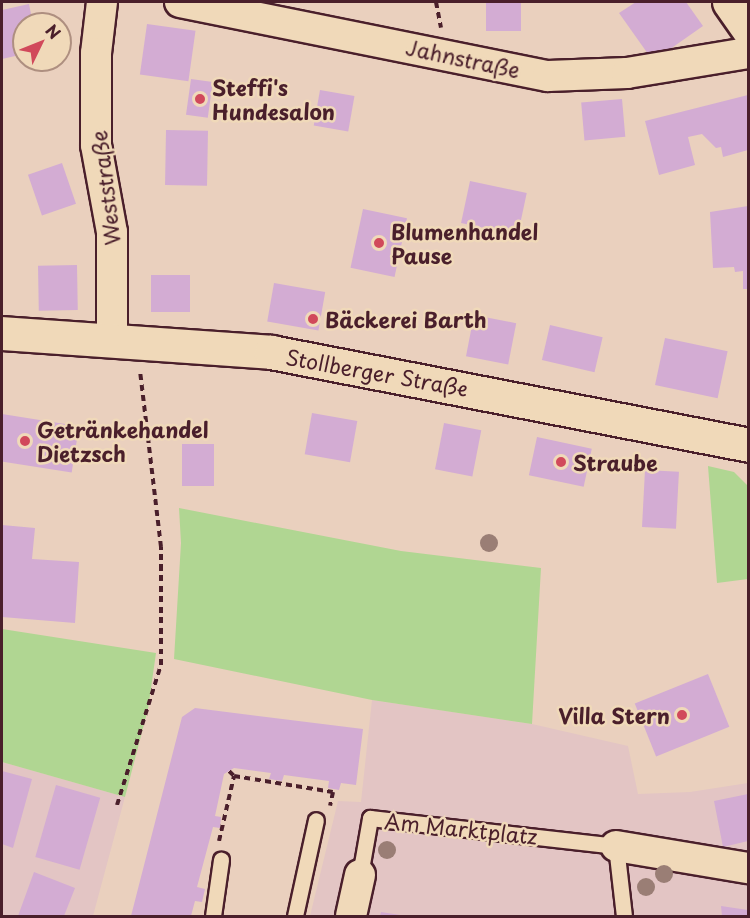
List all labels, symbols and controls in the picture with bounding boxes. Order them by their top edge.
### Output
north arrow [12,12,72,72]
text: N [41,18,67,44]
street label: Jahnstraße [404,34,522,82]
place label: Steffi's Hundesalon [212,74,335,124]
marker: Steffi's Hundesalon [193,92,207,106]
street label: Weststraße [85,129,125,247]
place label: Blumenhandel Pause [391,218,538,268]
marker: Blumenhandel Pause [372,236,386,250]
place label: Bäckerei Barth [325,306,489,332]
marker: Bäckerei Barth [306,312,320,326]
street label: Stollberger Straße [283,343,471,401]
place label: Getränkehandel Dietzsch [37,416,209,466]
marker: Getränkehandel Dietzsch [18,434,32,448]
place label: Straube [573,449,658,475]
marker: Straube [554,455,568,469]
place label: Villa Stern [558,702,670,728]
marker: Villa Stern [675,708,689,722]
street label: Am Marktplatz [383,807,539,849]

